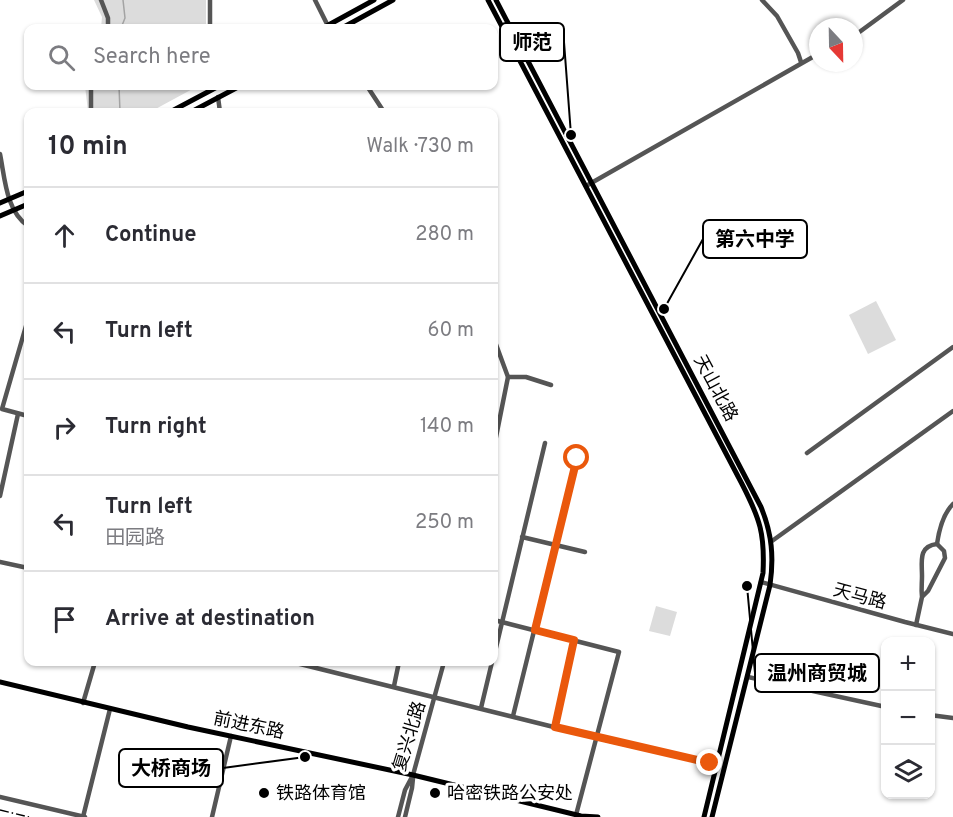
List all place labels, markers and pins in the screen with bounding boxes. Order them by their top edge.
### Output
callout: 师范 [500,23,564,61]
callout: 第六中学 [703,220,807,258]
callout: 温州商贸城 [755,654,879,692]
callout: 大桥商场 [119,749,223,787]
place label: 铁路体育馆 [276,783,366,806]
place label: 哈密铁路公安处 [447,783,573,806]
marker: 铁路体育馆 [257,786,271,800]
marker: 哈密铁路公安处 [428,786,442,800]

